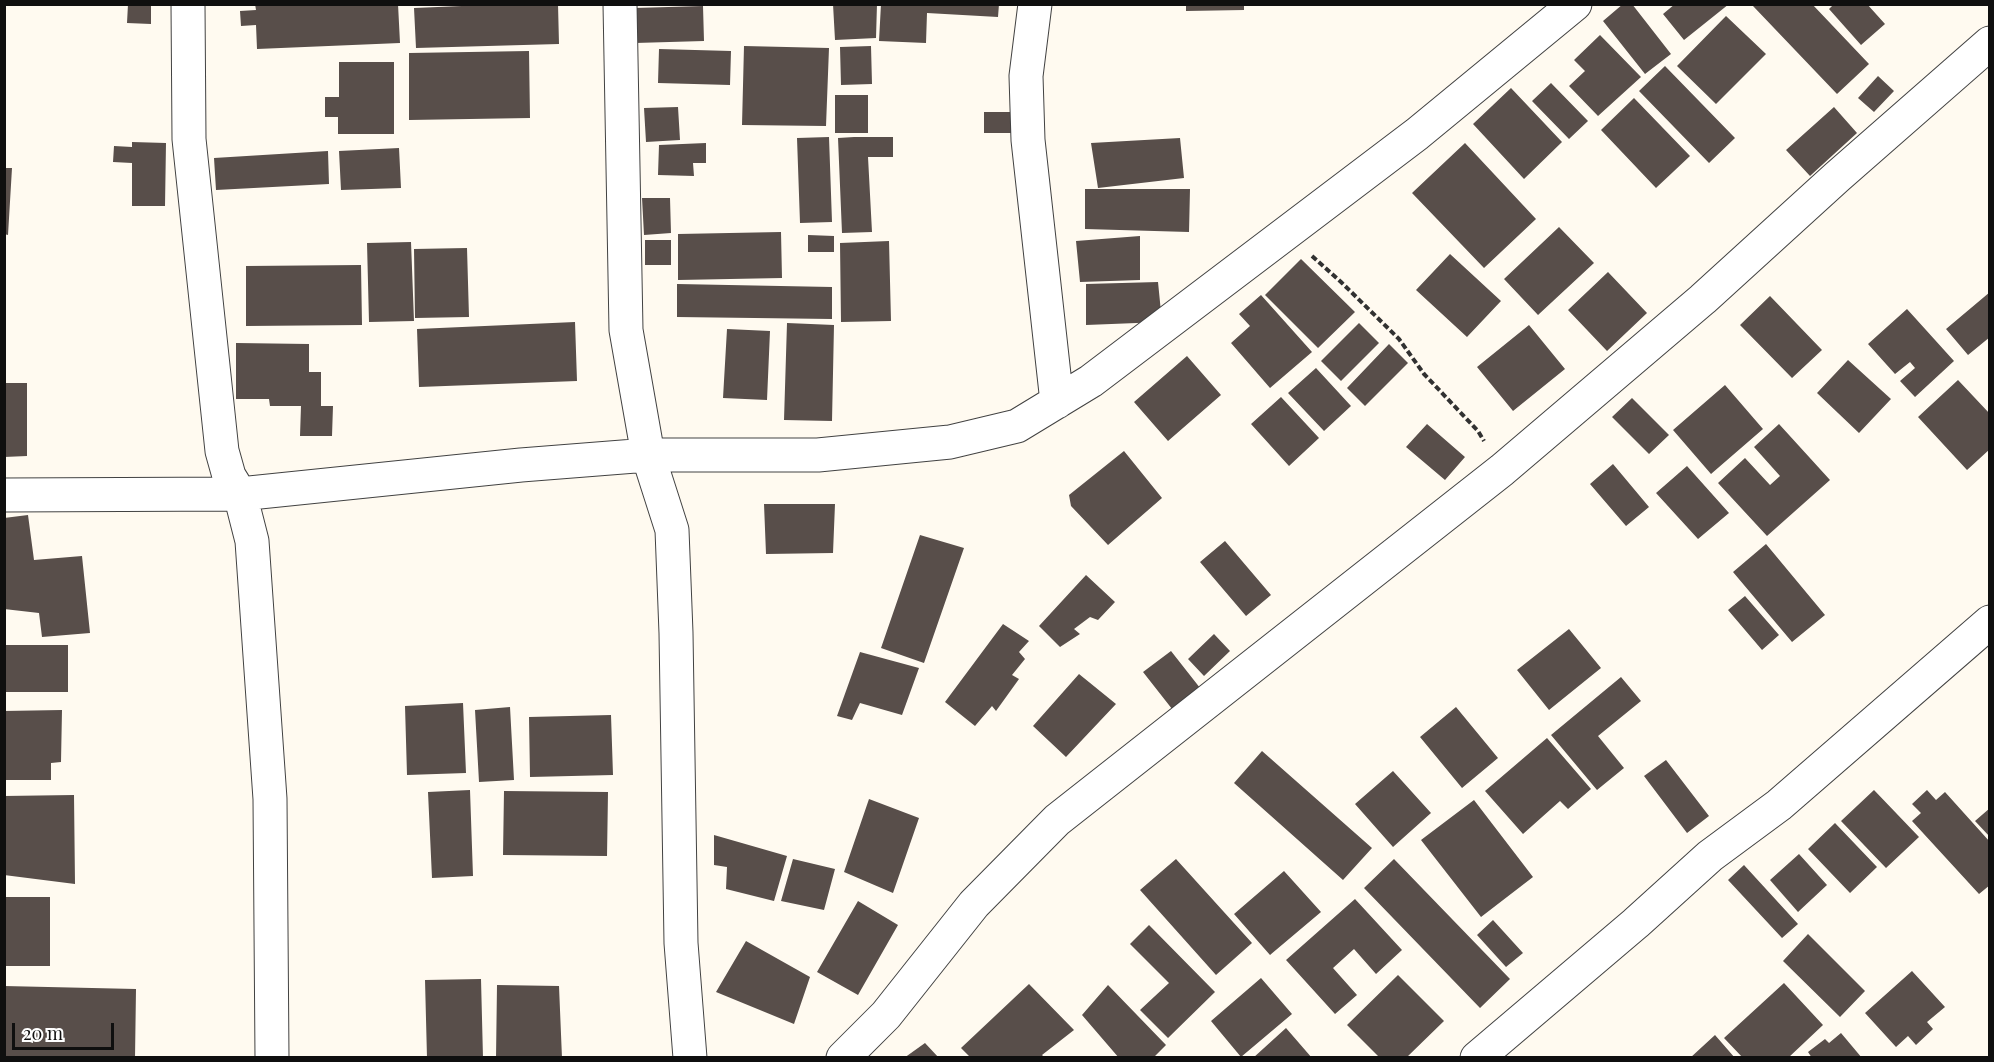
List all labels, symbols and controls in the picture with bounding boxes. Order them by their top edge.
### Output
scale bar [15,1011,117,1049]
text: 20 m [23,1021,63,1045]

